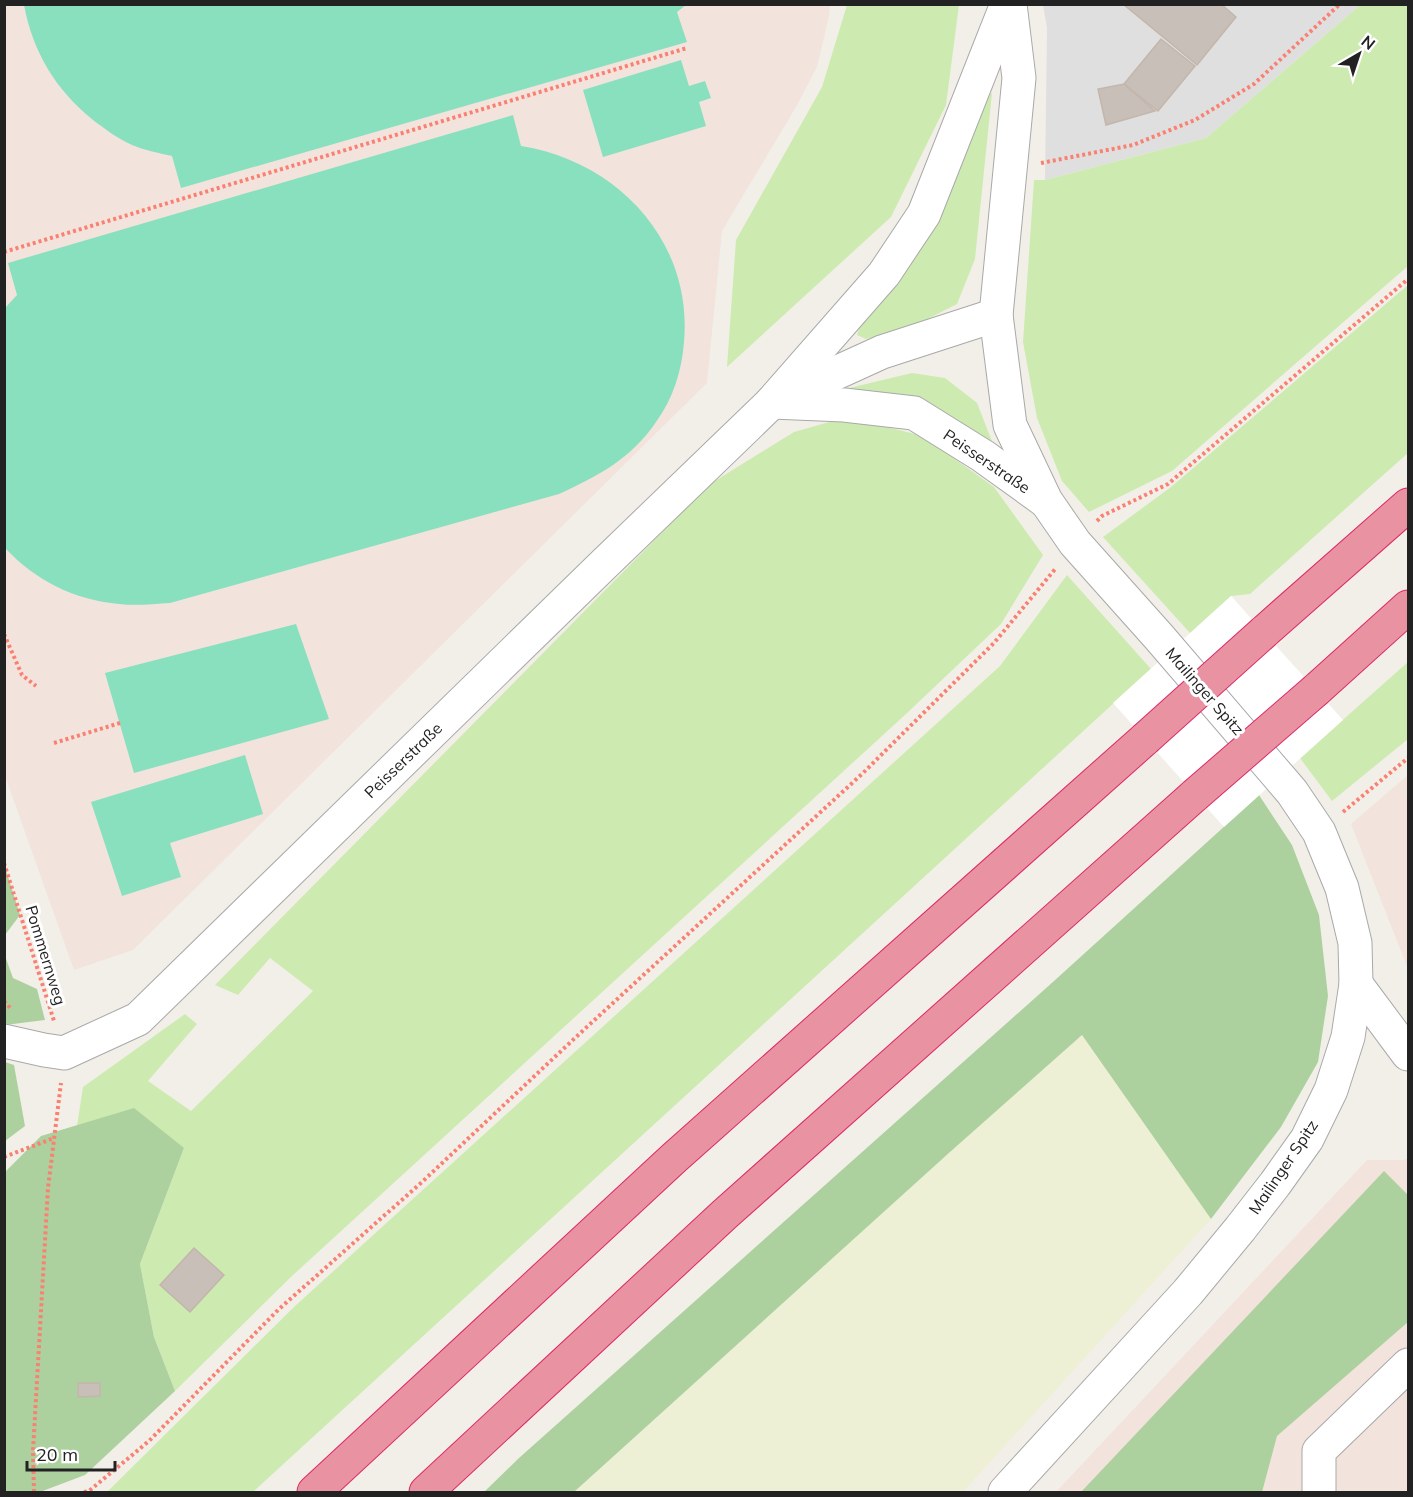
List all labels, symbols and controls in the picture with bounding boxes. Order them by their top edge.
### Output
north arrow [1329,24,1389,84]
text: N [1357,31,1379,54]
street label: Peisserstraße [940,425,1034,497]
street label: Mailinger Spitz [1161,643,1249,739]
street label: Peisserstraße [360,718,446,802]
street label: Pommernweg [21,903,71,1007]
street label: Mailinger Spitz [1244,1116,1322,1218]
scale bar [27,1434,116,1472]
text: 20 m [36,1443,78,1466]

